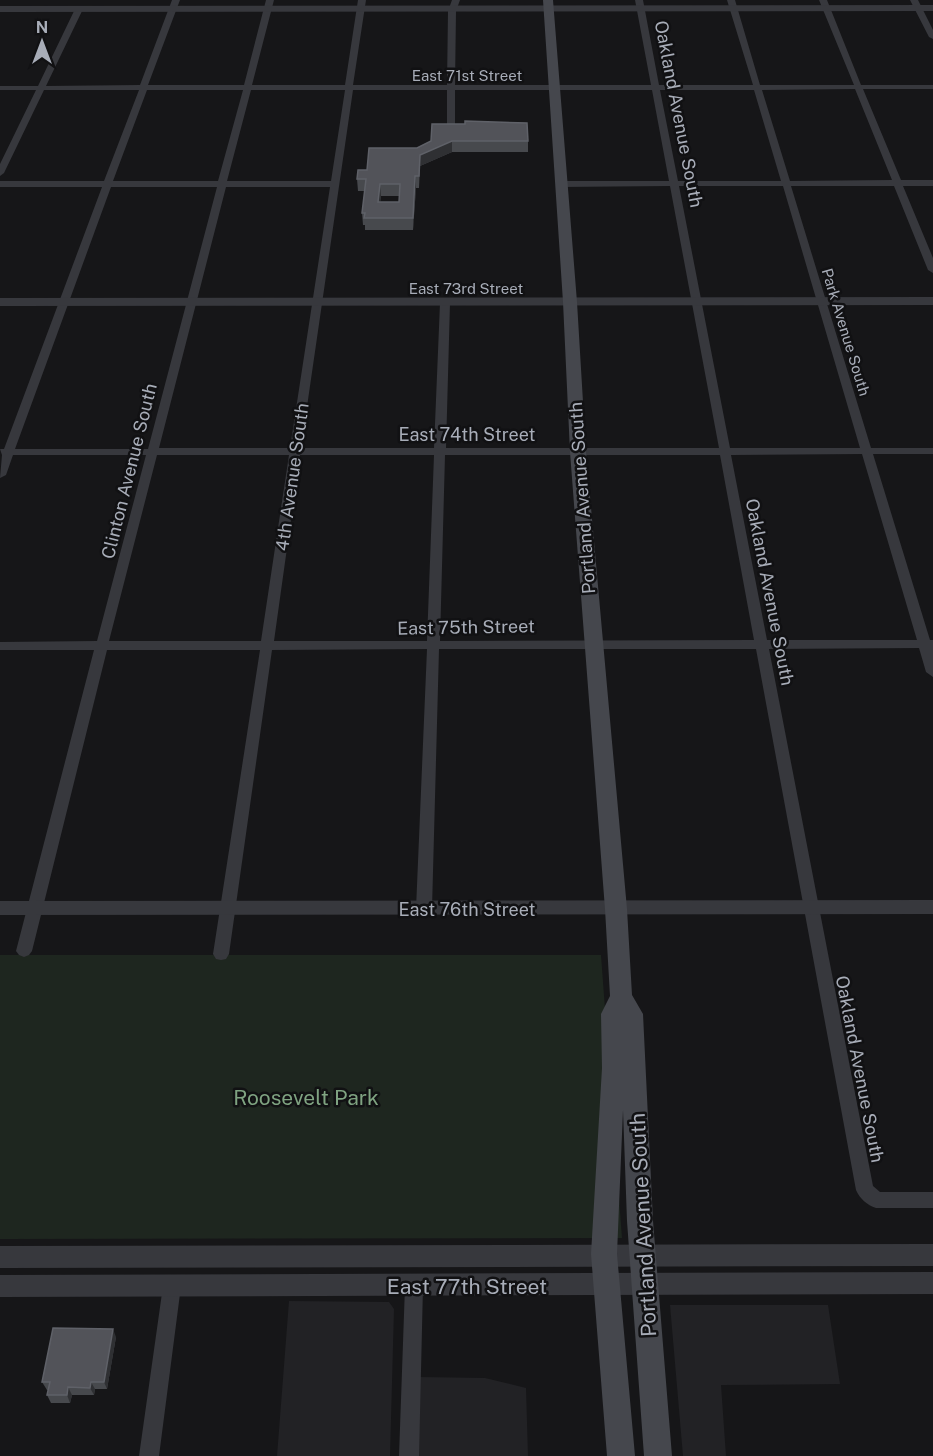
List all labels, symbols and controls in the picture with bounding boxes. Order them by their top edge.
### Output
north arrow [12,12,72,72]
text: N [36,18,48,37]
street label: Oakland Avenue South [651,19,707,209]
street label: East 71st Street [412,67,522,84]
street label: Park Avenue South [819,266,873,398]
street label: East 73rd Street [409,280,523,297]
street label: Clinton Avenue South [97,381,161,561]
street label: Portland Avenue South [565,401,599,595]
street label: 4th Avenue South [271,402,313,552]
street label: East 74th Street [398,424,536,445]
street label: Oakland Avenue South [742,497,798,687]
street label: East 75th Street [397,615,535,639]
street label: East 76th Street [398,899,536,920]
street label: Oakland Avenue South [832,974,888,1164]
park label: Roosevelt Park [233,1085,379,1110]
street label: Portland Avenue South [625,1112,661,1338]
street label: East 77th Street [387,1274,547,1299]

